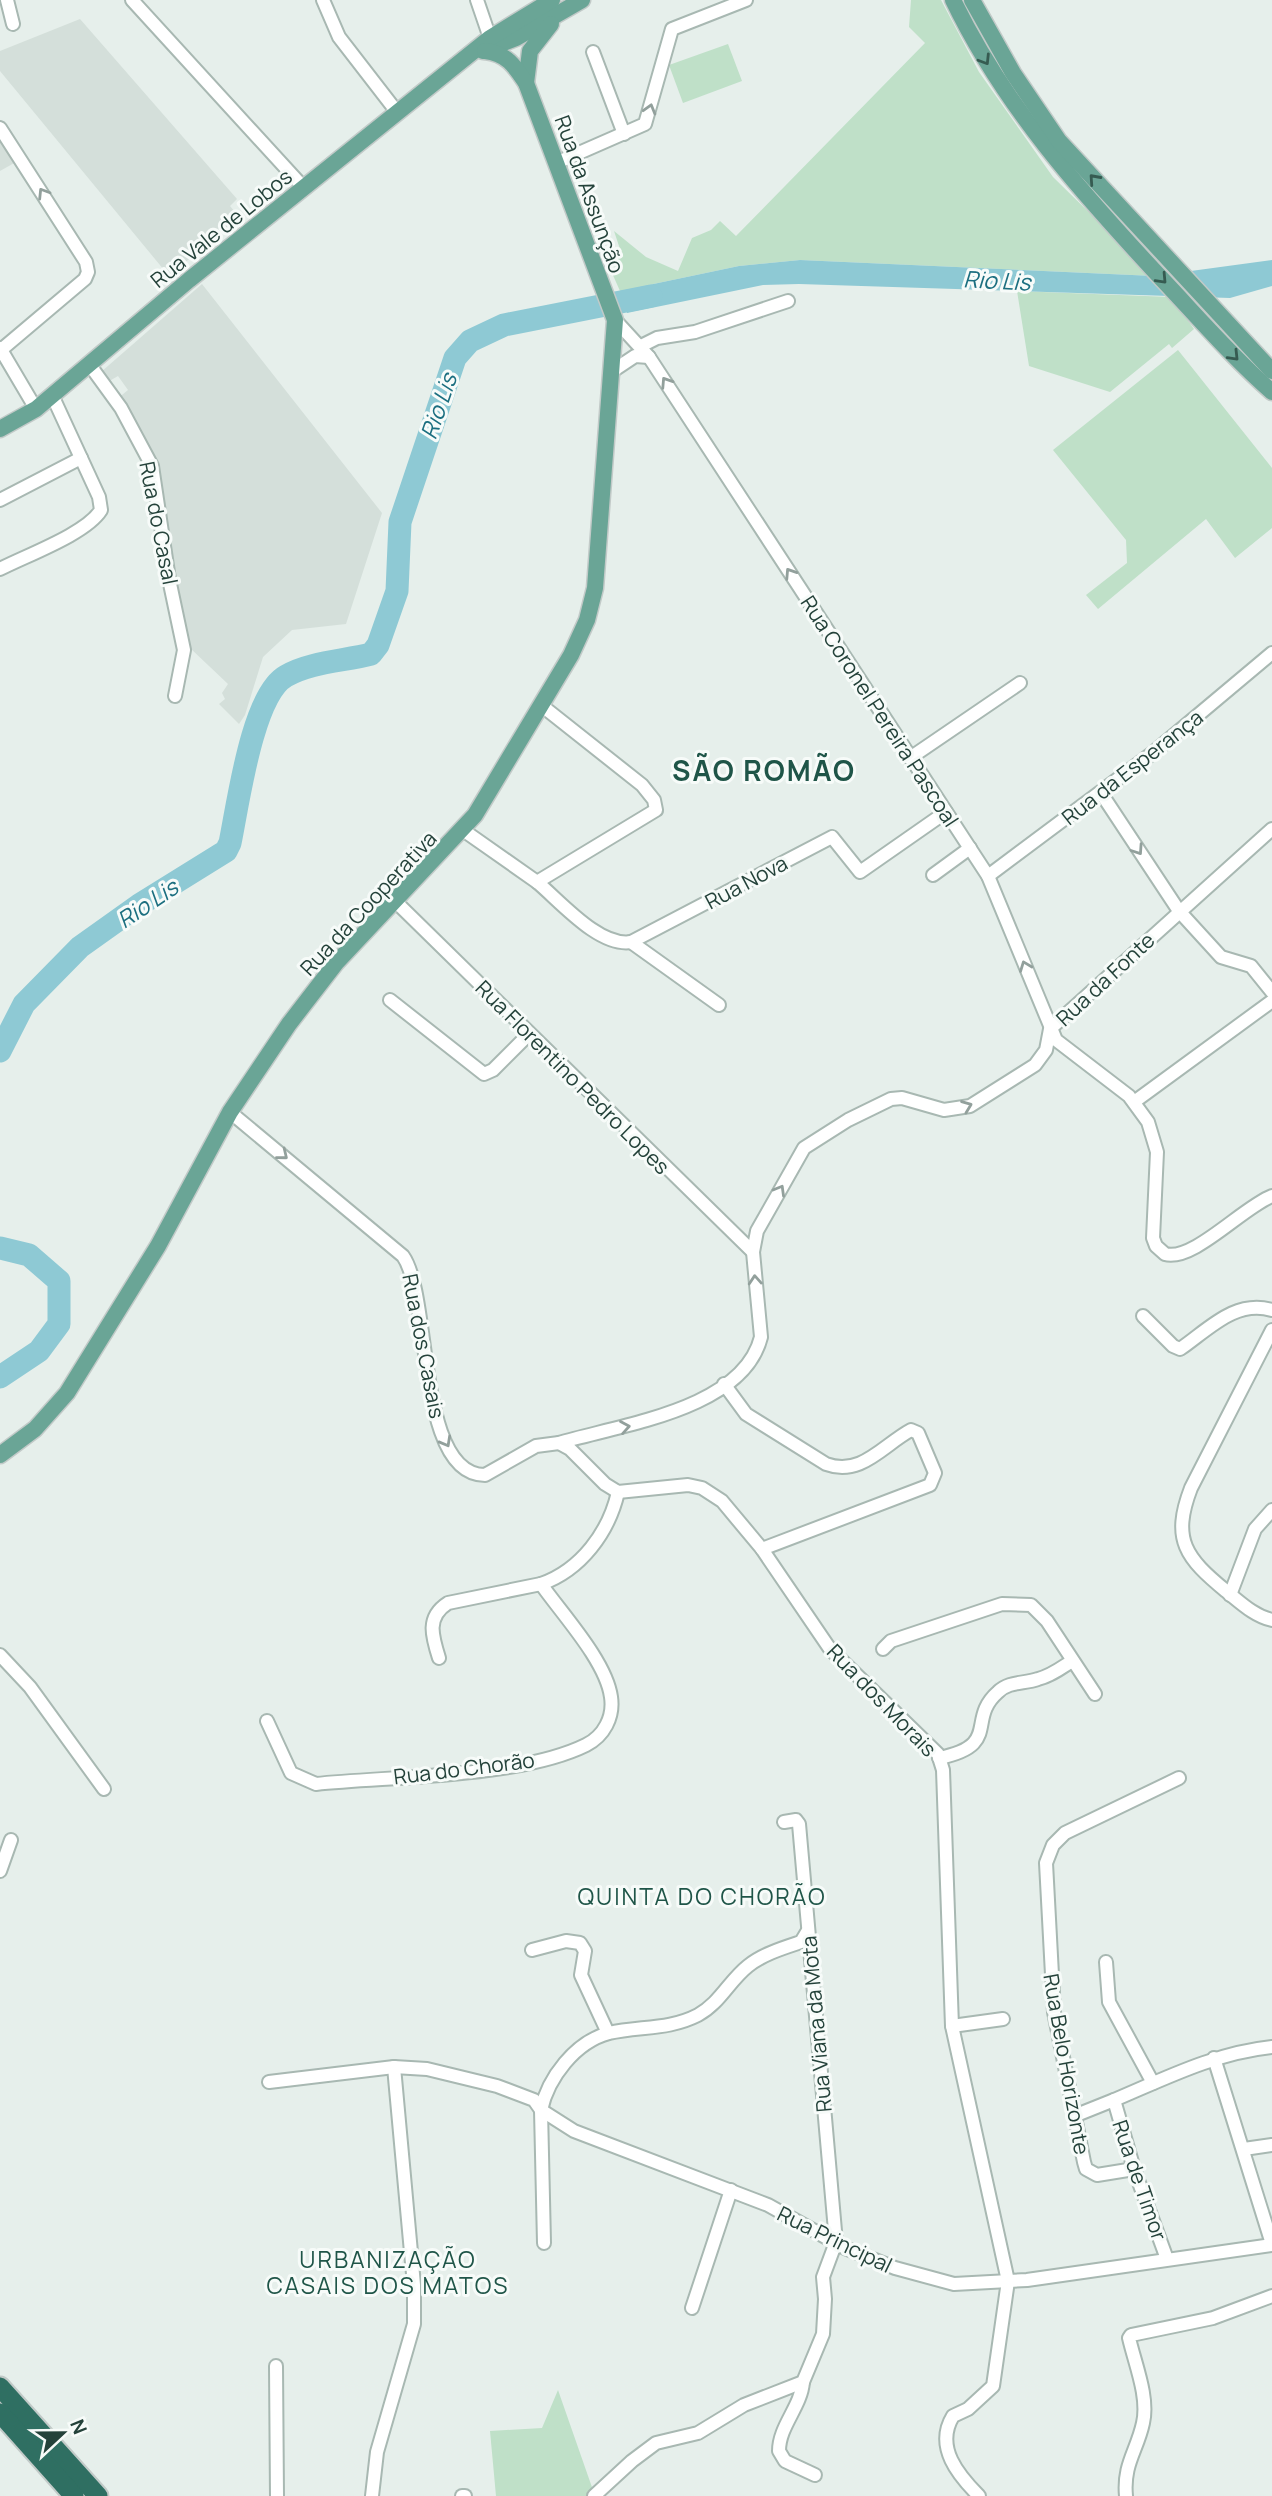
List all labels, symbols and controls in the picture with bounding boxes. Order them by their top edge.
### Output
one-way arrow [977,53,990,66]
one-way arrow [641,103,656,115]
street label: Rua da Assunção [548,111,632,277]
street label: Rua Vale de Lobos [145,162,297,294]
one-way arrow [1089,174,1102,187]
one-way arrow [38,188,51,201]
water label: Rio Lis [963,262,1033,298]
one-way arrow [1154,271,1166,284]
one-way arrow [1226,348,1239,361]
water label: Rio Lis [412,367,465,443]
one-way arrow [661,377,674,390]
street label: Rua do Casal [133,459,185,587]
one-way arrow [786,568,798,581]
street label: Rua Coronel Pereira Pascoal [795,590,965,832]
street label: Rua da Esperança [1056,703,1208,831]
district label: SÃO ROMÃO [672,751,856,789]
street label: Rua da Cooperativa [294,825,442,981]
one-way arrow [1130,842,1143,855]
street label: Rua Nova [700,849,792,915]
water label: Rio Lis [110,870,185,935]
street label: Rua da Fonte [1050,926,1160,1032]
one-way arrow [1020,960,1034,972]
street label: Rua Florentino Pedro Lopes [470,974,676,1180]
one-way arrow [961,1101,973,1115]
one-way arrow [274,1147,287,1159]
one-way arrow [772,1185,785,1197]
street label: Rua dos Casais [396,1271,452,1421]
one-way arrow [747,1274,762,1285]
one-way arrow [619,1421,631,1436]
one-way arrow [438,1434,452,1447]
street label: Rua dos Morais [821,1638,943,1762]
street label: Rua do Chorão [392,1745,536,1791]
district label: QUINTA DO CHORÃO [577,1880,827,1912]
street label: Rua Viana da Mota [794,1935,838,2113]
street label: Rua Belo Horizonte [1037,1971,1097,2157]
street label: Rua de Timor [1106,2116,1174,2244]
street label: Rua Principal [773,2199,897,2279]
district label: URBANIZAÇÃO CASAIS DOS MATOS [267,2243,509,2301]
north arrow [28,2398,98,2468]
text: N [64,2415,93,2438]

